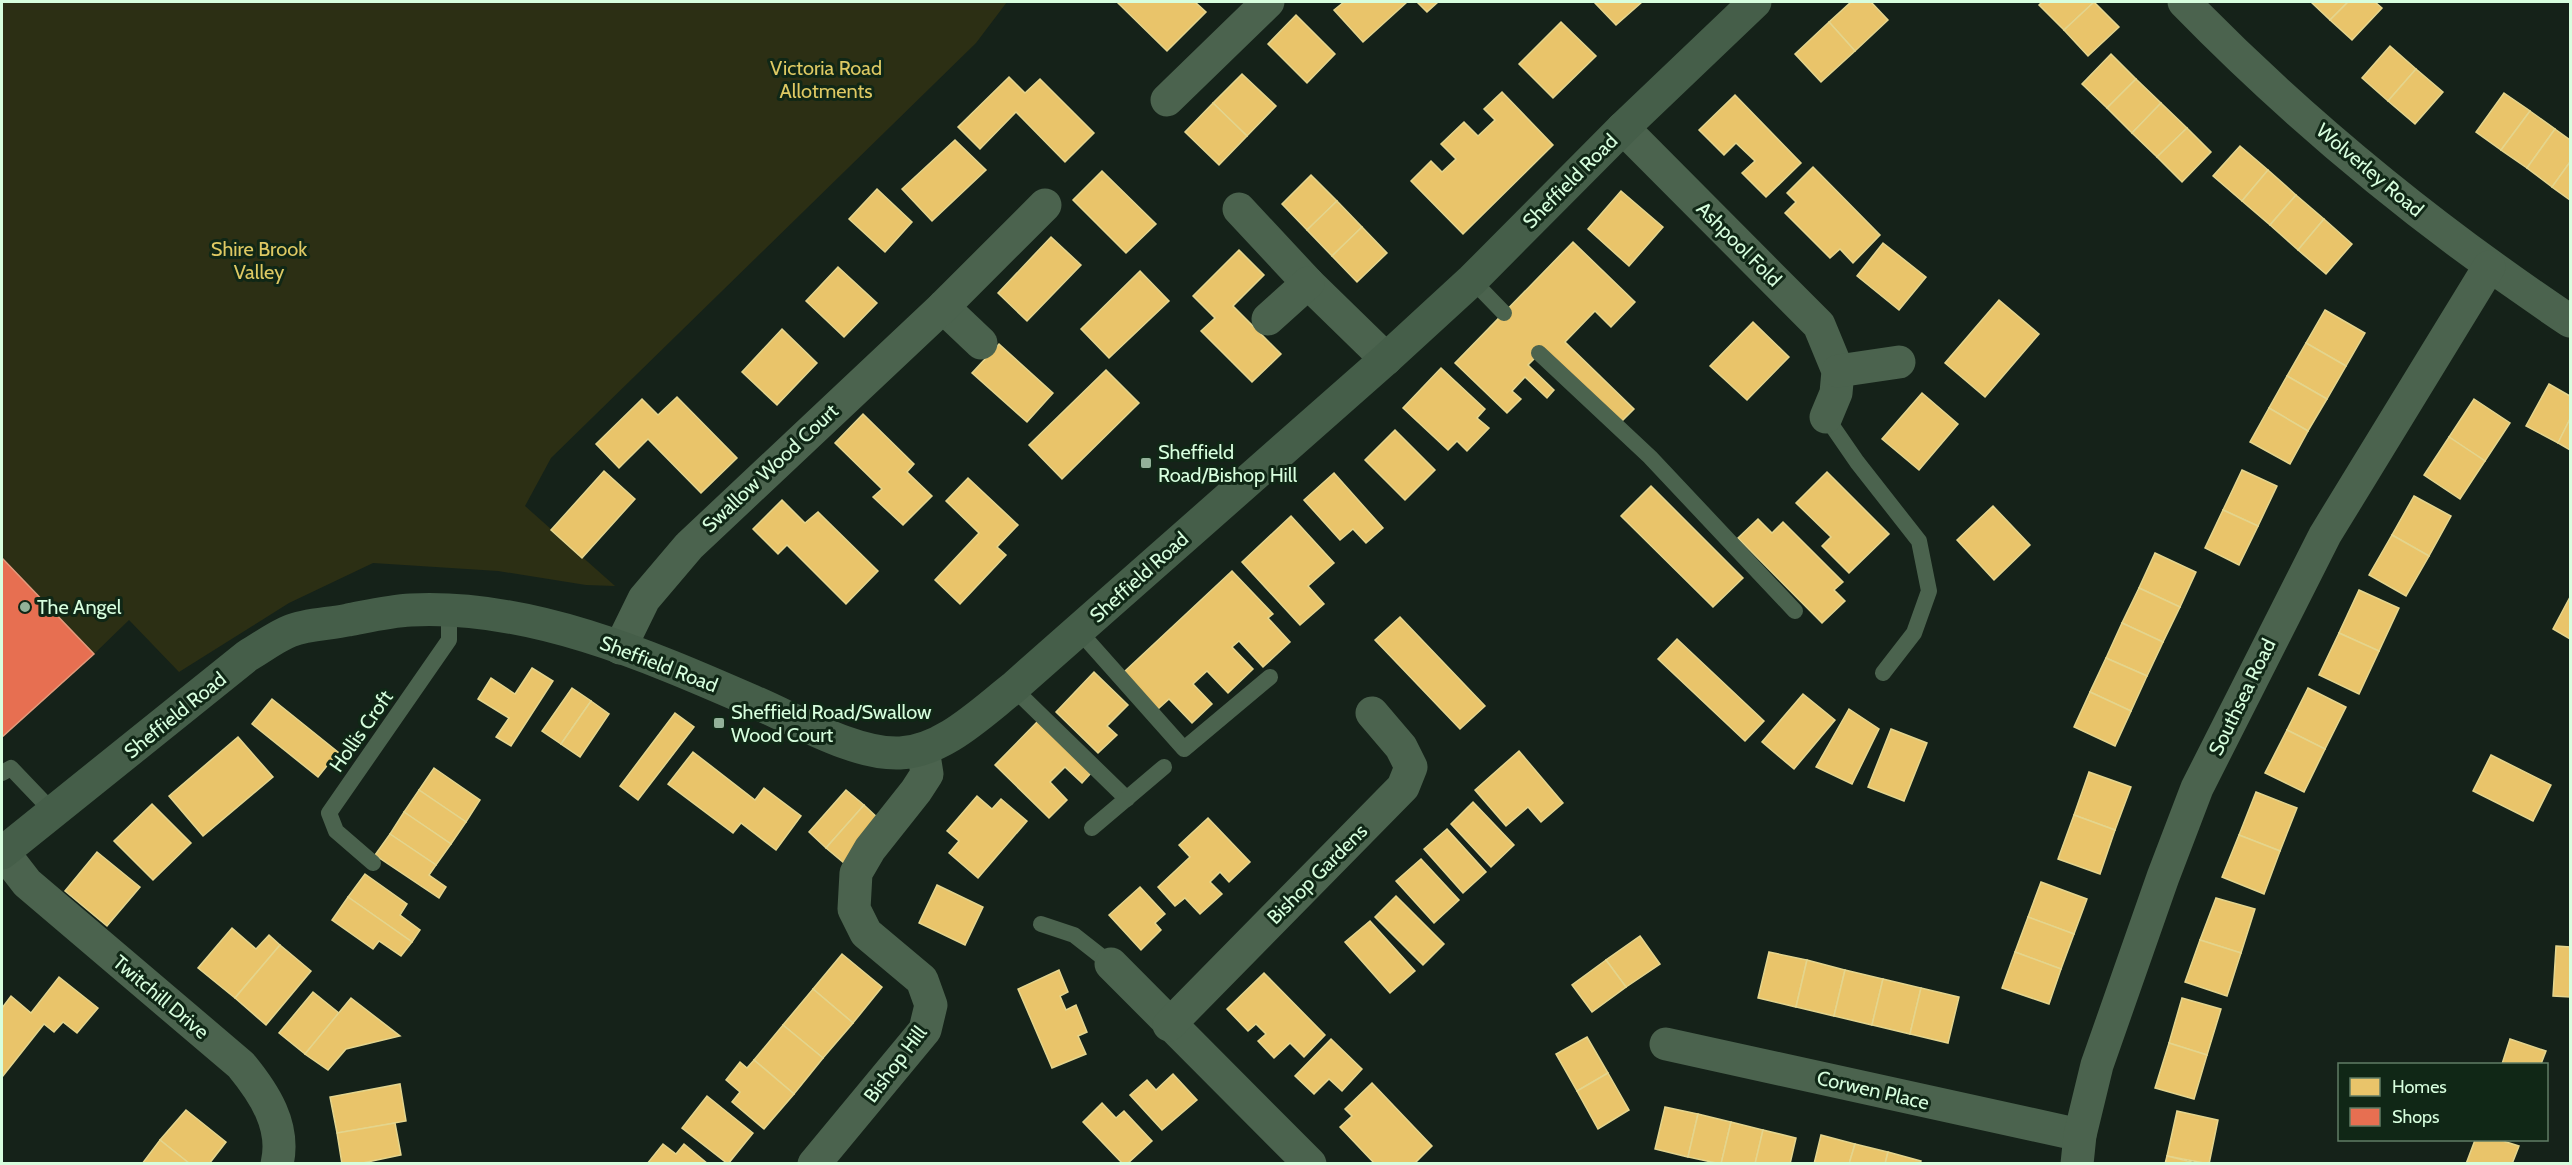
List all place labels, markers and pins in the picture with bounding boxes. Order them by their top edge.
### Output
place label: Sheffield Road/Bishop Hill [1158,440,1298,487]
marker: Sheffield Road/Bishop Hill [1139,456,1153,470]
place label: The Angel [37,595,122,619]
marker: The Angel [18,600,32,614]
place label: Sheffield Road/Swallow Wood Court [731,700,932,747]
marker: Sheffield Road/Swallow Wood Court [712,716,726,730]

